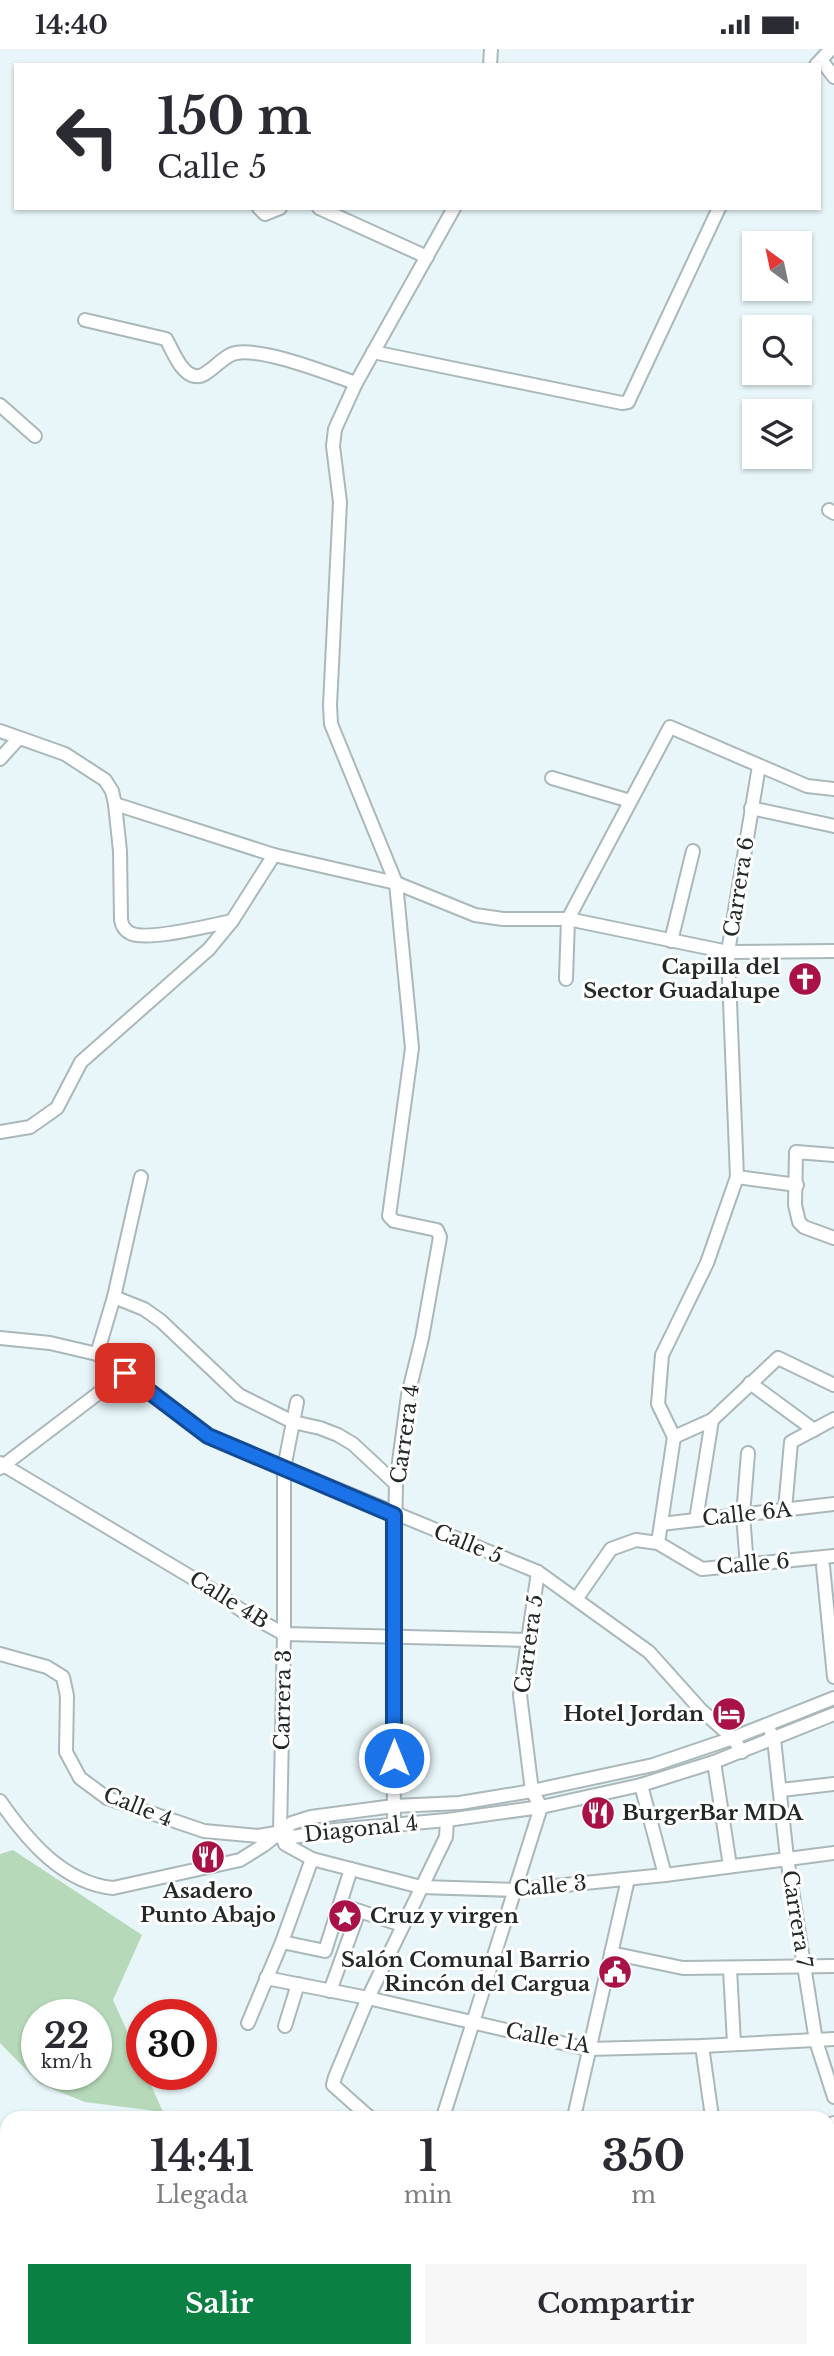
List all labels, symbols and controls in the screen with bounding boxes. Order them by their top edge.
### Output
text: 14:40 [35,9,108,41]
text: 150 m [157,86,312,147]
icon: left [42,91,133,182]
text: Calle 5 [157,147,267,187]
north arrow [742,231,812,301]
map controls [742,231,812,469]
button: search [742,315,812,385]
button: layers [742,399,812,469]
street label: Carrera 6 [718,835,760,939]
place label: Capilla del Sector Guadalupe [583,954,781,1004]
church icon: Capilla del Sector Guadalupe [786,960,824,998]
pin [95,1343,155,1403]
icon: arrive [106,1354,144,1392]
street label: Carrera 4 [385,1383,425,1485]
street label: Calle 6A [701,1496,794,1532]
street label: Calle 5 [430,1518,506,1570]
street label: Calle 6 [715,1548,791,1580]
street label: Calle 4B [185,1566,273,1634]
street label: Carrera 5 [509,1593,549,1695]
street label: Carrera 3 [269,1649,297,1751]
hotel icon: Hotel Jordan [710,1695,748,1733]
place label: Hotel Jordan [563,1701,704,1727]
position arrow [357,1721,431,1795]
street label: Calle 4 [100,1781,176,1833]
restaurant icon: BurgerBar MDA [579,1794,617,1832]
place label: BurgerBar MDA [622,1800,804,1826]
street label: Diagonal 4 [303,1810,419,1848]
restaurant icon: Asadero Punto Abajo [189,1838,227,1876]
street label: Carrera 7 [776,1868,818,1970]
street label: Calle 3 [512,1870,588,1902]
place label: Asadero Punto Abajo [140,1878,276,1928]
place icon: Cruz y virgen [326,1897,364,1935]
place label: Cruz y virgen [370,1903,519,1929]
place label: Salón Comunal Barrio Rincón del Cargua [341,1947,590,1997]
public building icon: Salón Comunal Barrio Rincón del Cargua [596,1953,634,1991]
speed limit sign: 30 [126,1999,217,2090]
text: 22 [44,2014,89,2057]
street label: Calle 1A [503,2017,593,2059]
text: km/h [41,2051,92,2073]
text: 14:41 [150,2130,254,2182]
text: 1 [419,2130,437,2182]
text: 350 [602,2130,685,2182]
text: Llegada [156,2181,248,2209]
text: min [404,2181,452,2209]
text: m [631,2181,656,2209]
button: Salir [28,2264,411,2344]
button: Compartir [425,2264,807,2344]

